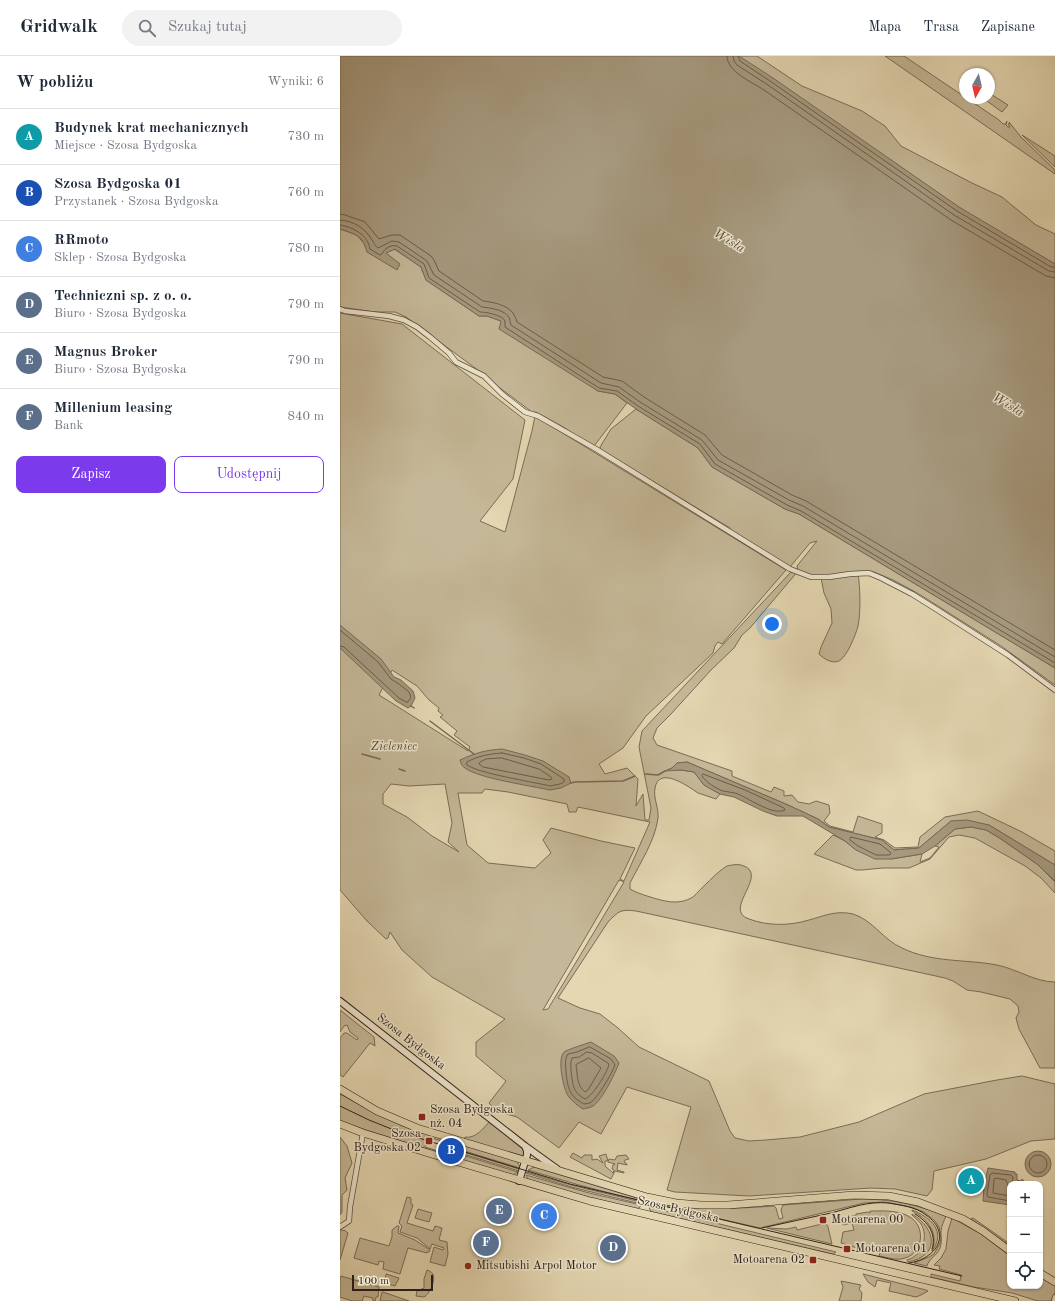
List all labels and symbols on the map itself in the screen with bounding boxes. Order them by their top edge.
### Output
north arrow [959,68,995,104]
water label: Wisła [711,227,747,255]
water label: Wisła [990,391,1026,419]
your location [762,614,782,634]
park label: Zieleniec [371,741,417,753]
street label: Szosa Bydgoska [374,1012,448,1072]
place label: Szosa Bydgoska nż. 04 [430,1104,513,1130]
marker: Szosa Bydgoska nż. 04 [417,1112,427,1122]
place label: Szosa Bydgoska 02 [354,1128,421,1154]
marker: Szosa Bydgoska 02 [424,1136,434,1146]
pin: B [438,1136,464,1166]
pin: A [958,1166,984,1196]
street label: Szosa Bydgoska [636,1195,720,1225]
pin: E [486,1196,512,1226]
pin: C [531,1201,557,1231]
place label: Motoarena 00 [831,1214,903,1226]
marker: Motoarena 00 [818,1215,828,1225]
pin: F [473,1228,499,1258]
pin: D [600,1233,626,1263]
place label: Motoarena 01 [855,1243,927,1255]
marker: Motoarena 01 [842,1244,852,1254]
place label: Motoarena 02 [733,1254,805,1266]
marker: Motoarena 02 [808,1255,818,1265]
place label: Mitsubishi Arpol Motor [476,1260,597,1272]
marker: Mitsubishi Arpol Motor [463,1261,473,1271]
scale bar [352,1273,433,1292]

